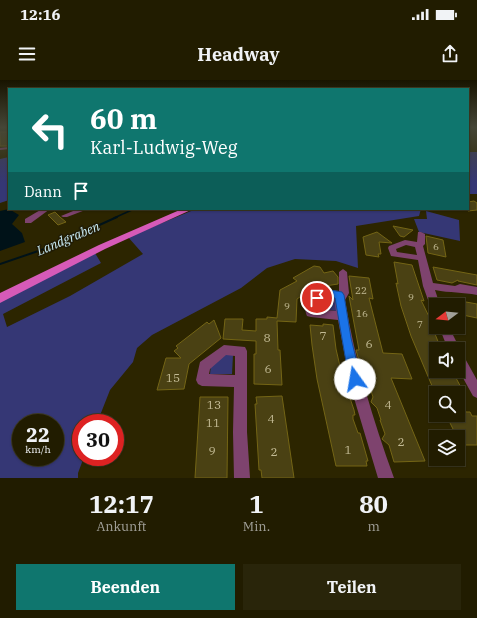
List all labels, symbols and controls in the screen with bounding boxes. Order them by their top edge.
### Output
text: 12:16 [20,5,61,24]
icon: menu [16,43,38,65]
text: Headway [197,43,280,66]
icon: share [439,43,461,65]
text: 60 m [90,100,157,137]
icon: left [24,104,76,156]
text: Karl-Ludwig-Weg [90,136,237,159]
icon: arrive [70,180,92,202]
text: Dann [24,182,62,201]
water label: Landgraben [33,217,103,260]
house number: 6 [433,240,439,253]
pin [300,281,334,315]
house number: 22 [355,284,367,297]
icon: arrive [306,287,328,309]
house number: 9 [408,291,414,304]
north arrow [429,298,465,334]
map controls [429,298,465,466]
house number: 9 [284,300,290,313]
house number: 16 [356,307,368,320]
house number: 7 [417,318,423,331]
house number: 7 [319,328,327,343]
house number: 8 [263,330,271,345]
house number: 6 [365,336,373,351]
button: sound [429,342,465,378]
position arrow [334,358,376,400]
house number: 6 [264,361,272,376]
house number: 15 [166,370,180,385]
button: search [429,386,465,422]
house number: 13 [207,397,221,412]
house number: 4 [384,397,392,412]
house number: 4 [267,411,275,426]
speed limit sign: 30 [72,414,124,466]
house number: 11 [206,415,220,430]
text: 22 [26,421,50,448]
button: layers [429,430,465,466]
house number: 2 [397,434,405,449]
house number: 1 [344,442,352,457]
text: km/h [25,443,51,456]
house number: 9 [208,443,216,458]
house number: 2 [270,444,278,459]
text: 12:17 [89,488,154,520]
text: 1 [249,488,264,520]
text: 80 [359,488,388,520]
text: Ankunft [96,518,146,535]
text: Min. [243,518,270,535]
text: m [367,518,380,535]
button: Beenden [16,564,235,610]
button: Teilen [243,564,461,610]

